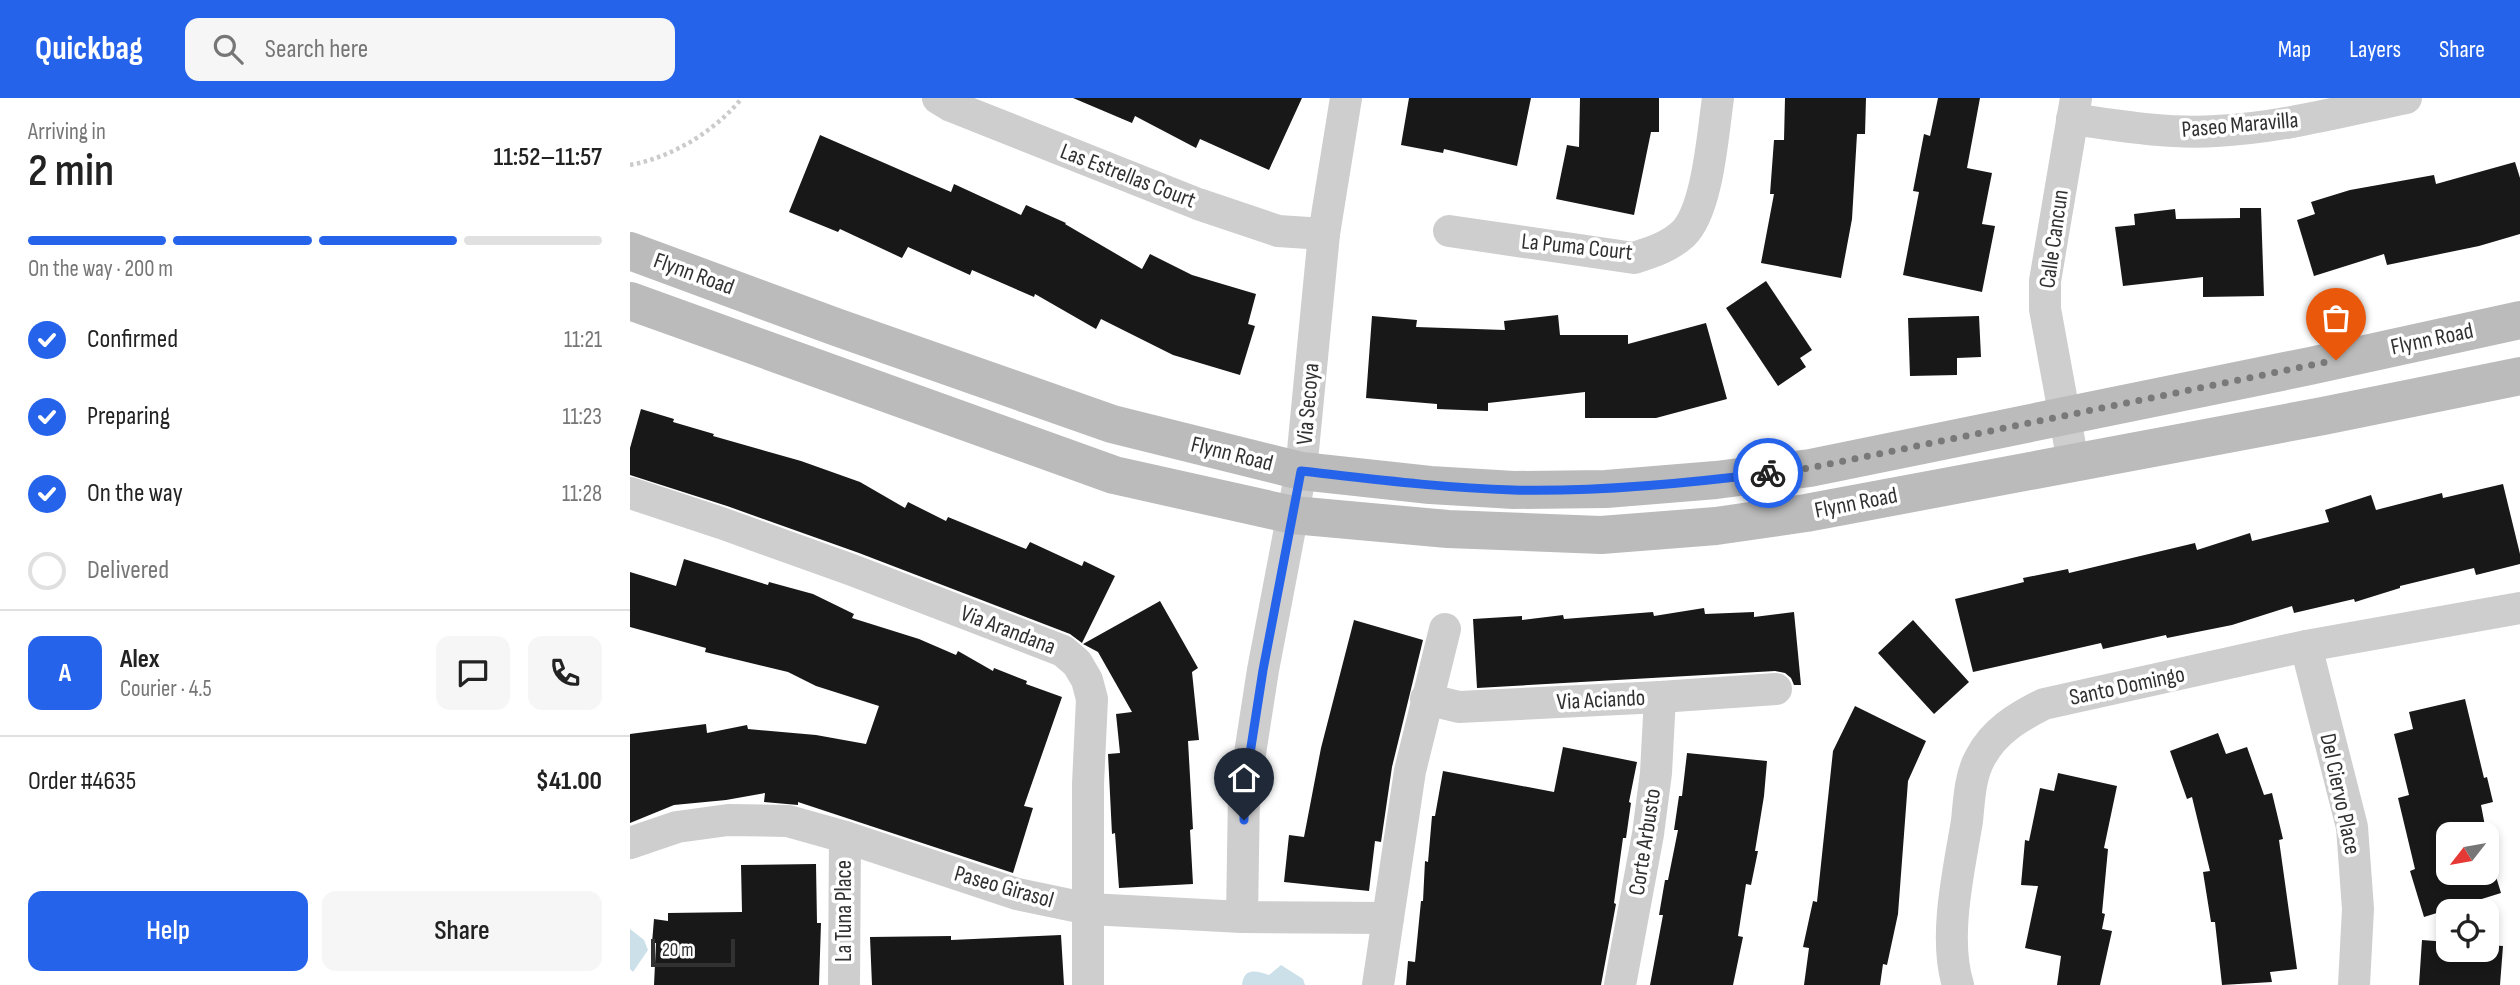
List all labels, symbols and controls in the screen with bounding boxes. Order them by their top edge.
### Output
search box [185,18,675,81]
text: Quickbag [35,29,143,69]
icon: search [209,30,247,68]
text: Search here [265,34,368,65]
text: Map [2278,35,2311,64]
text: Layers [2349,35,2401,64]
text: Share [2439,35,2485,64]
street label: Paseo Maravilla [2180,106,2300,144]
text: Arriving in [28,118,106,146]
street label: Las Estrellas Court [1056,137,1200,215]
text: 11:52–11:57 [493,142,602,173]
text: 2 min [28,144,114,199]
street label: Calle Cancun [2033,188,2075,290]
street label: La Puma Court [1520,227,1634,267]
street label: Flynn Road [650,247,738,301]
text: On the way · 200 m [28,255,173,283]
pin [2306,288,2366,360]
icon: bag [2317,299,2355,337]
street label: Flynn Road [2388,317,2476,361]
icon: check [28,321,66,359]
text: Confirmed [87,324,178,355]
text: 11:21 [564,326,602,354]
street label: Via Secoya [1290,362,1326,446]
icon: check [28,398,66,436]
text: Preparing [87,401,170,432]
text: 11:23 [562,403,602,431]
street label: Flynn Road [1188,430,1276,478]
courier [1733,438,1803,508]
icon: bike [1749,454,1787,492]
icon: check [28,475,66,513]
text: On the way [87,478,183,509]
text: 11:28 [562,480,602,508]
street label: Flynn Road [1812,481,1900,525]
text: Delivered [87,555,169,586]
street label: Via Arandana [957,599,1059,661]
button: chat [436,636,510,710]
button: phone [528,636,602,710]
text: Alex [120,644,160,675]
text: A [59,658,71,689]
street label: Santo Domingo [2067,660,2187,712]
text: Courier · 4.5 [120,675,212,703]
street label: Via Aciando [1556,684,1646,716]
street label: Del Ciervo Place [2314,731,2366,857]
pin [1214,748,1274,820]
icon: home [1225,759,1263,797]
text: Order #4635 [28,766,136,797]
text: $41.00 [536,766,602,797]
street label: Corte Arbusto [1623,787,1667,897]
north arrow [2436,822,2499,886]
map controls [2436,822,2499,962]
street label: Paseo Girasol [951,859,1057,915]
street label: La Tuna Place [830,860,858,962]
button: Help [28,891,308,971]
button: Share [322,891,602,971]
button: locate [2436,899,2499,962]
scale bar [651,936,735,968]
text: 20 m [662,939,694,962]

